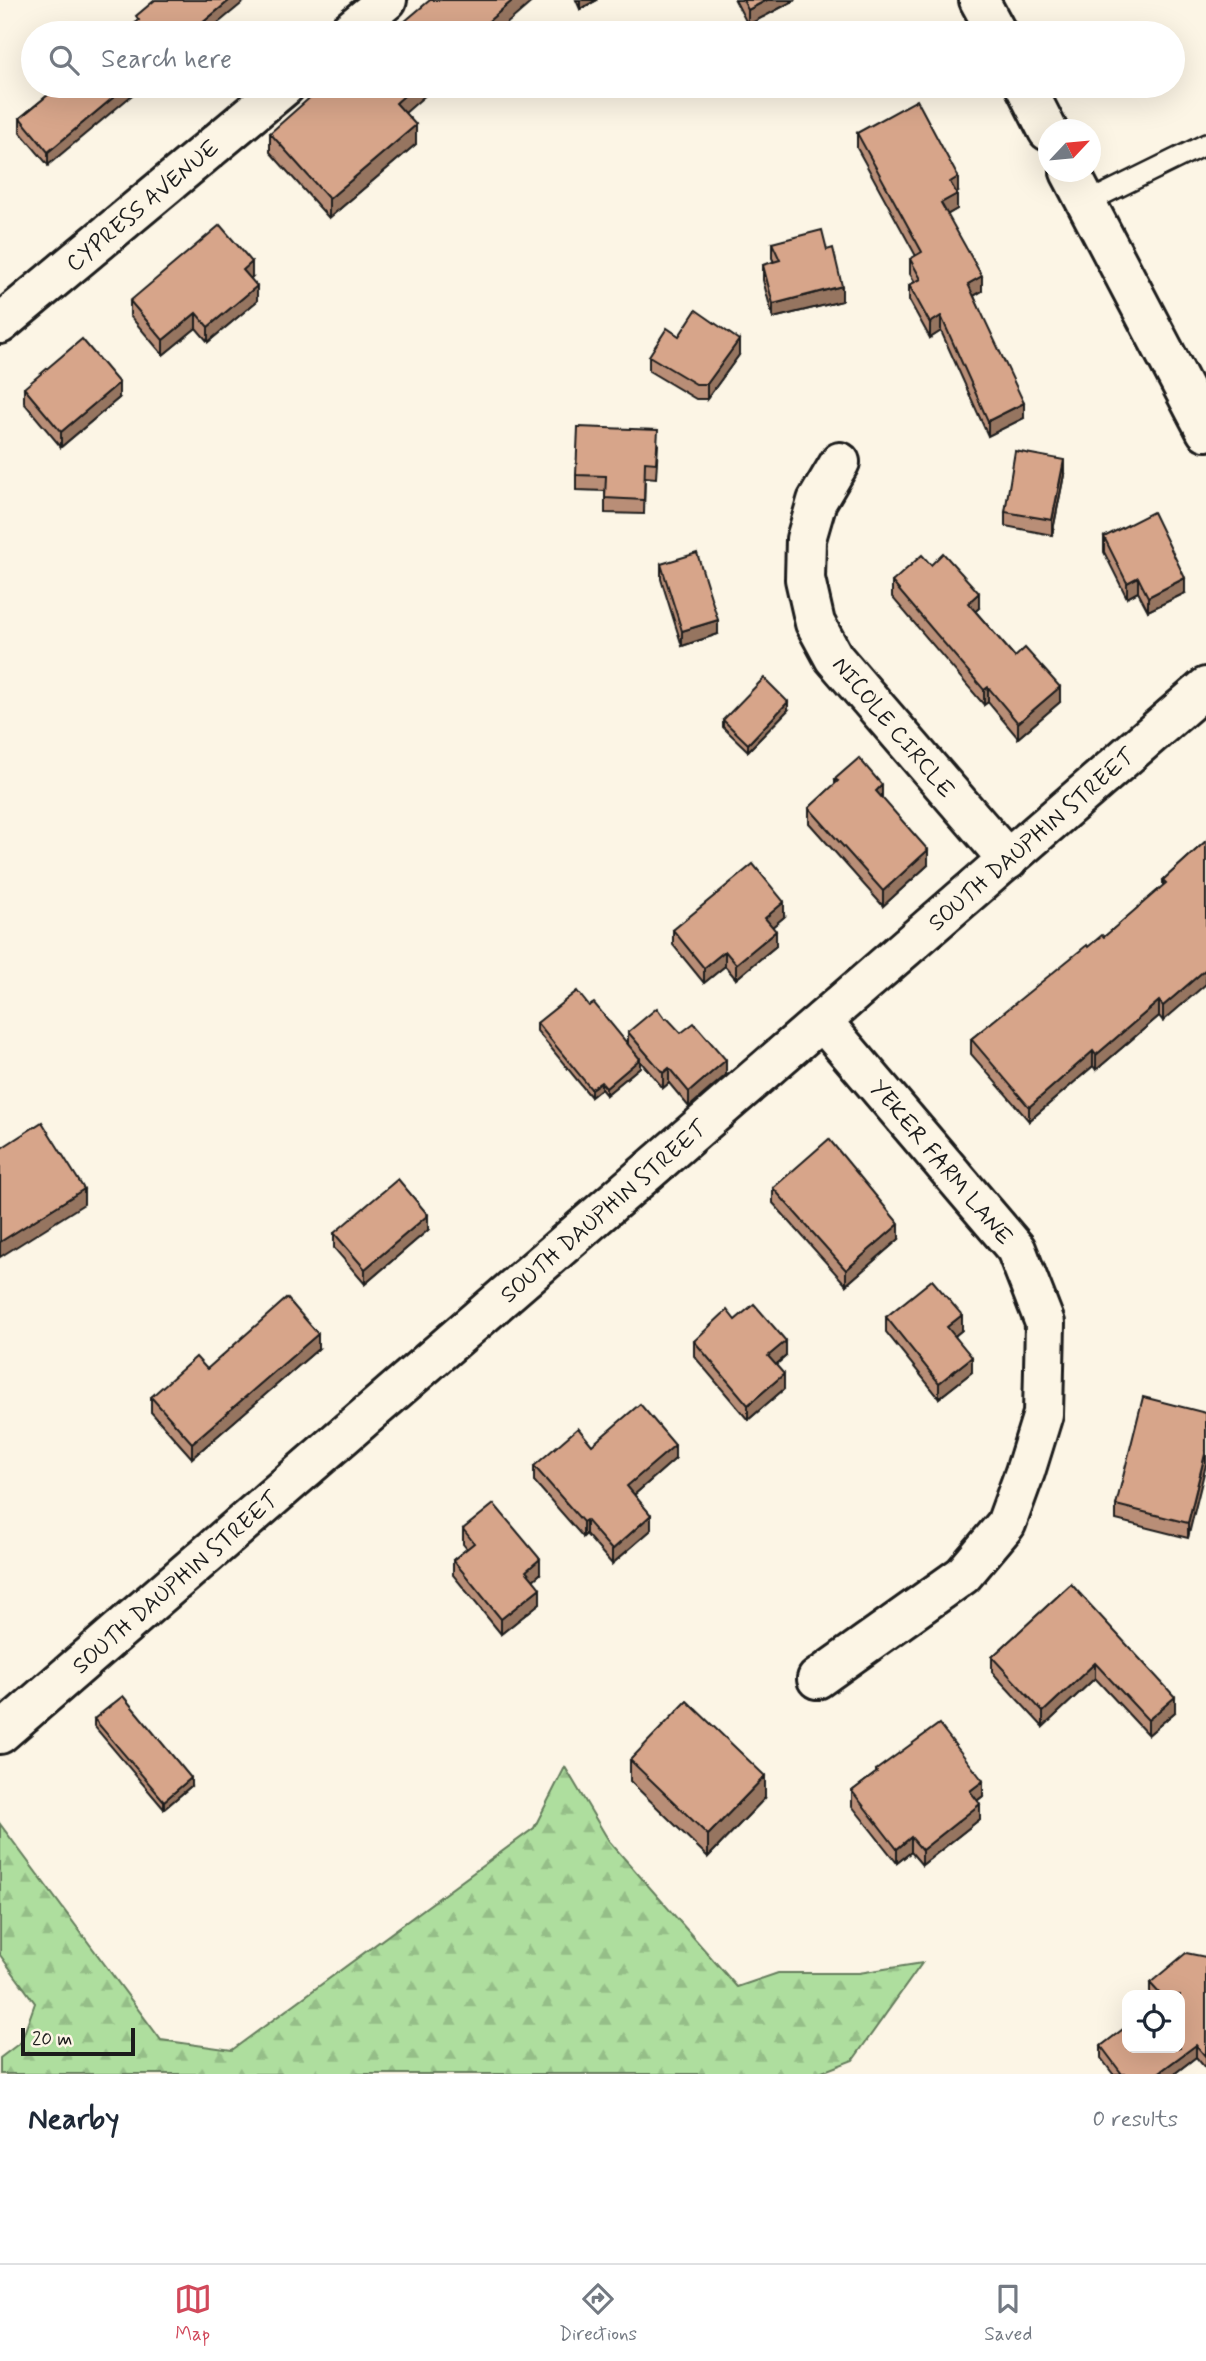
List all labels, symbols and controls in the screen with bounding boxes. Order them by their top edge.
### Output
search box [21,21,1185,98]
icon: search [45,41,83,79]
text: Search here [101,43,232,77]
north arrow [1038,119,1101,182]
street label: CYPRESS AVENUE [60,134,226,279]
street label: NICOLE CIRCLE [824,651,960,805]
street label: SOUTH DAUPHIN STREET [923,742,1143,939]
street label: YEKER FARM LANE [862,1074,1019,1252]
street label: SOUTH DAUPHIN STREET [495,1114,715,1311]
street label: SOUTH DAUPHIN STREET [67,1485,287,1682]
map controls [1122,1990,1185,2053]
button: locate [1122,1990,1185,2053]
scale bar [21,2025,135,2057]
text: 20 m [32,2027,72,2052]
text: Nearby [28,2100,119,2139]
text: 0 results [1092,2105,1178,2135]
tab: Map [174,2280,212,2347]
tab: Directions [559,2280,637,2347]
tab: Saved [984,2280,1032,2347]

